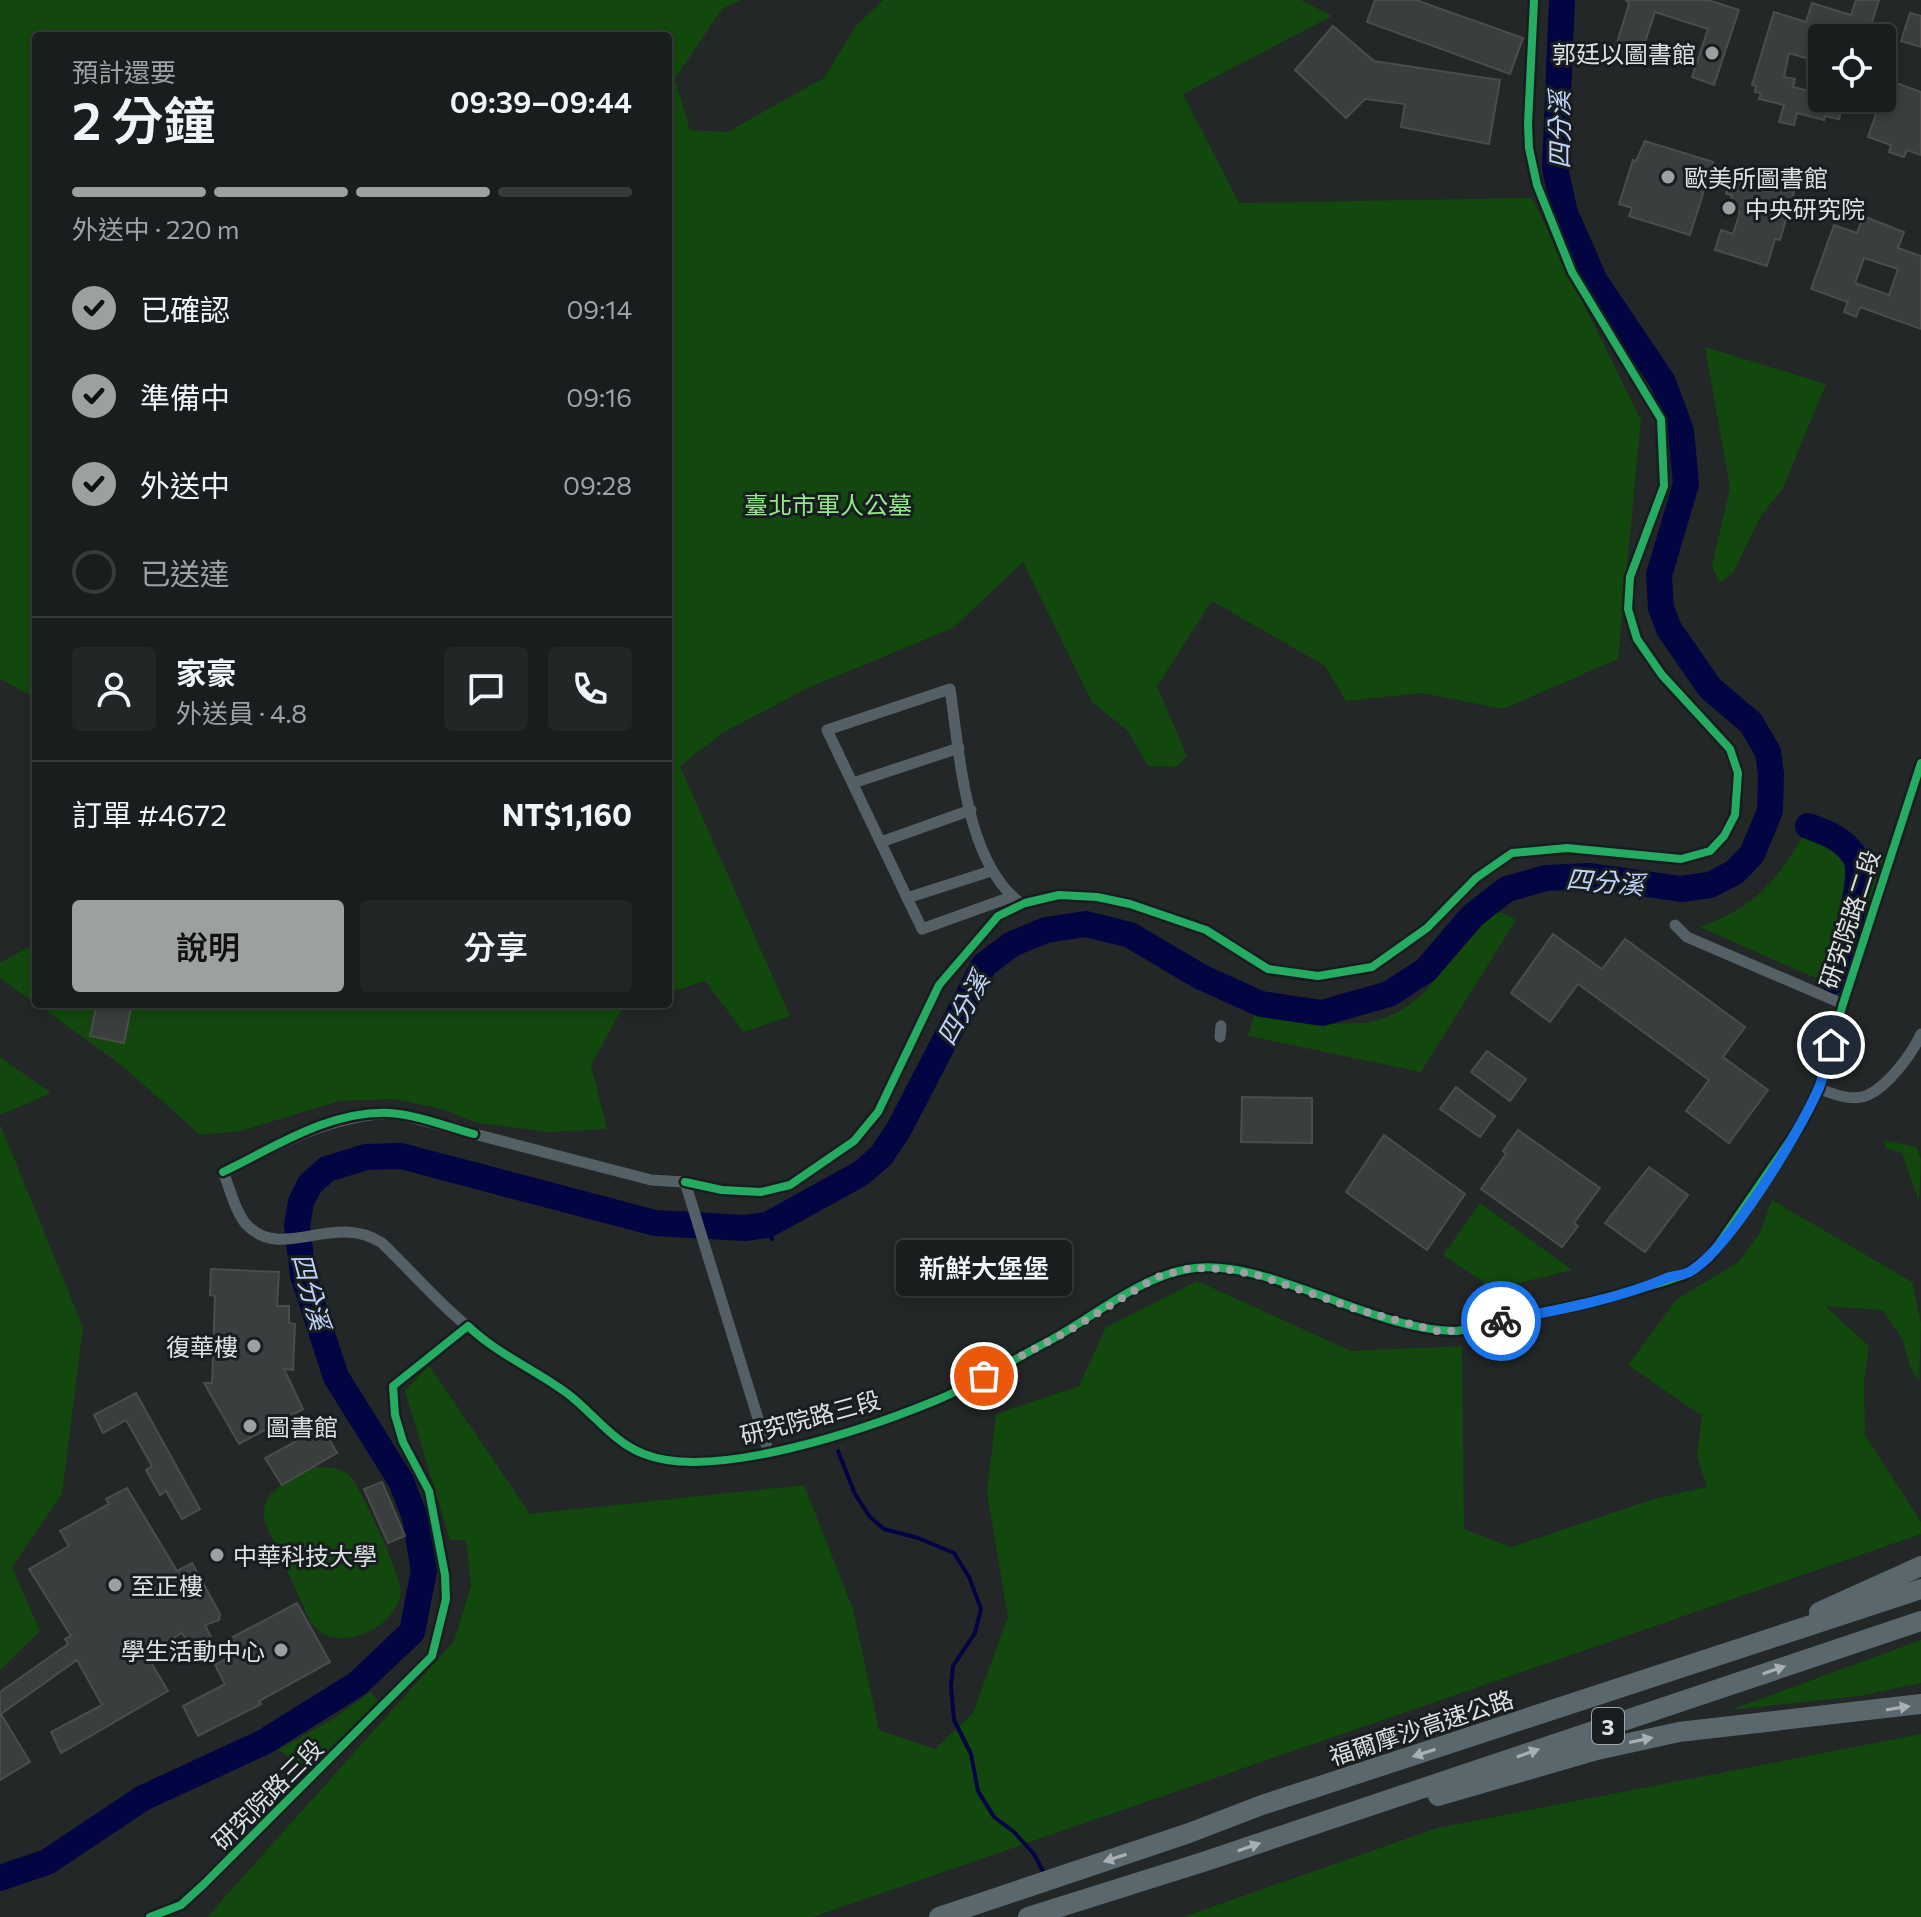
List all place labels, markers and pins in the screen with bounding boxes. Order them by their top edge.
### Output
place label: 郭廷以圖書館 [1552,39,1696,68]
marker: 郭廷以圖書館 [1703,44,1721,62]
place label: 歐美所圖書館 [1684,163,1828,192]
marker: 歐美所圖書館 [1659,168,1677,186]
place label: 中央研究院 [1745,194,1865,223]
marker: 中央研究院 [1720,199,1738,217]
pin [1797,1011,1865,1079]
callout: 新鮮大堡堡 [896,1240,1072,1296]
place label: 復華樓 [166,1332,238,1361]
marker: 復華樓 [245,1337,263,1355]
pin [950,1342,1018,1410]
place label: 圖書館 [266,1412,338,1441]
marker: 圖書館 [241,1417,259,1435]
place label: 中華科技大學 [233,1541,377,1570]
marker: 中華科技大學 [208,1546,226,1564]
place label: 至正樓 [131,1571,203,1600]
marker: 至正樓 [106,1576,124,1594]
place label: 學生活動中心 [121,1636,265,1665]
marker: 學生活動中心 [272,1641,290,1659]

